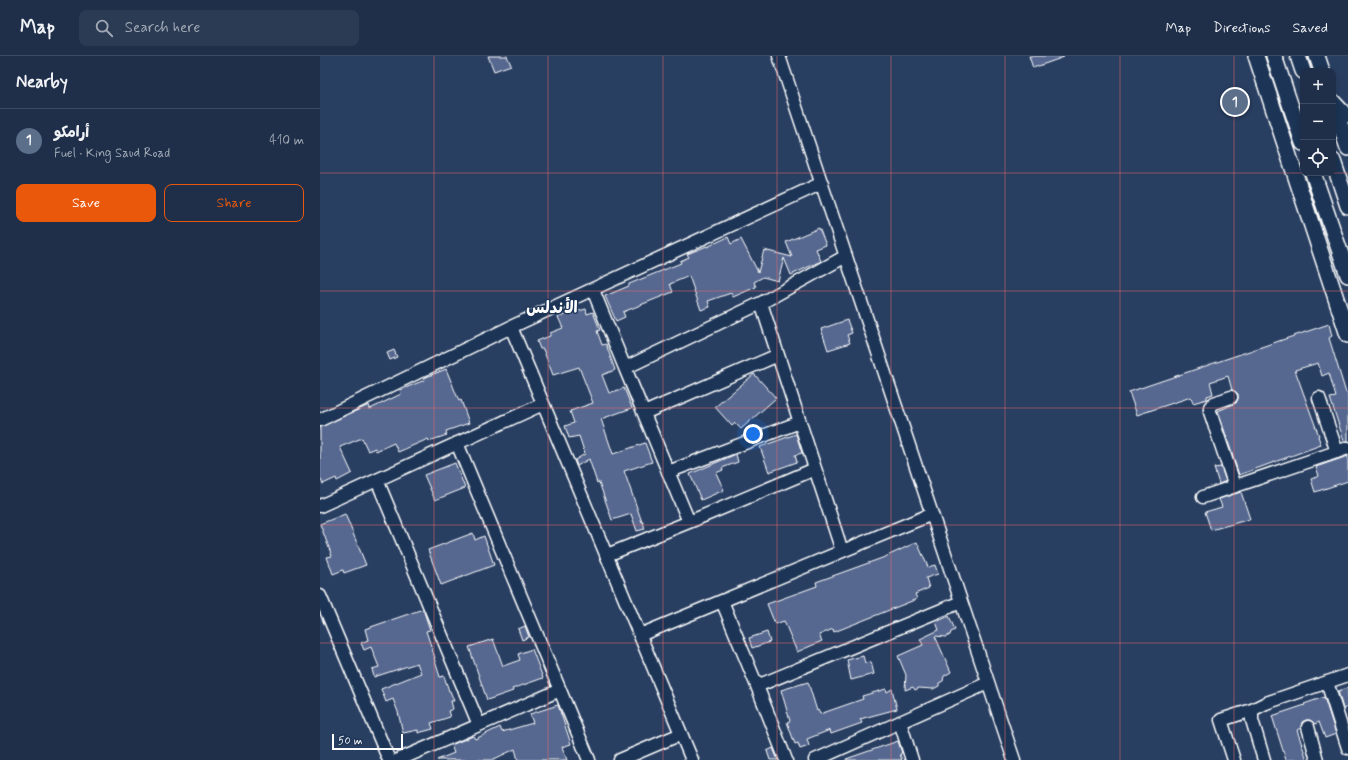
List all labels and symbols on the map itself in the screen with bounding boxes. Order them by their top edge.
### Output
pin: 1 [1222,87,1248,117]
district label: الأندلس [526,296,578,319]
your location [743,424,763,444]
scale bar [332,732,403,751]

